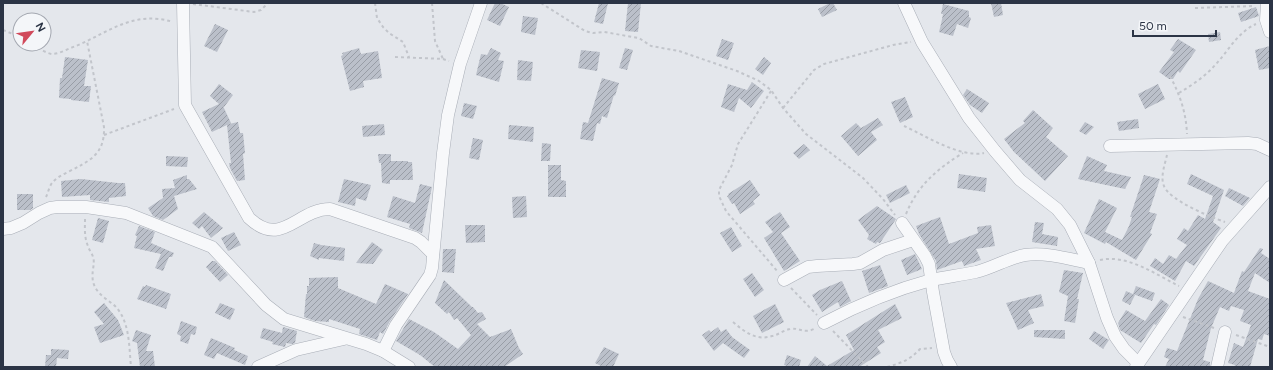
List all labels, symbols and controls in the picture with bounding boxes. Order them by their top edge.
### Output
north arrow [12,12,52,52]
scale bar [1133,12,1216,38]
text: 50 m [1139,19,1167,33]
text: N [33,21,48,34]

